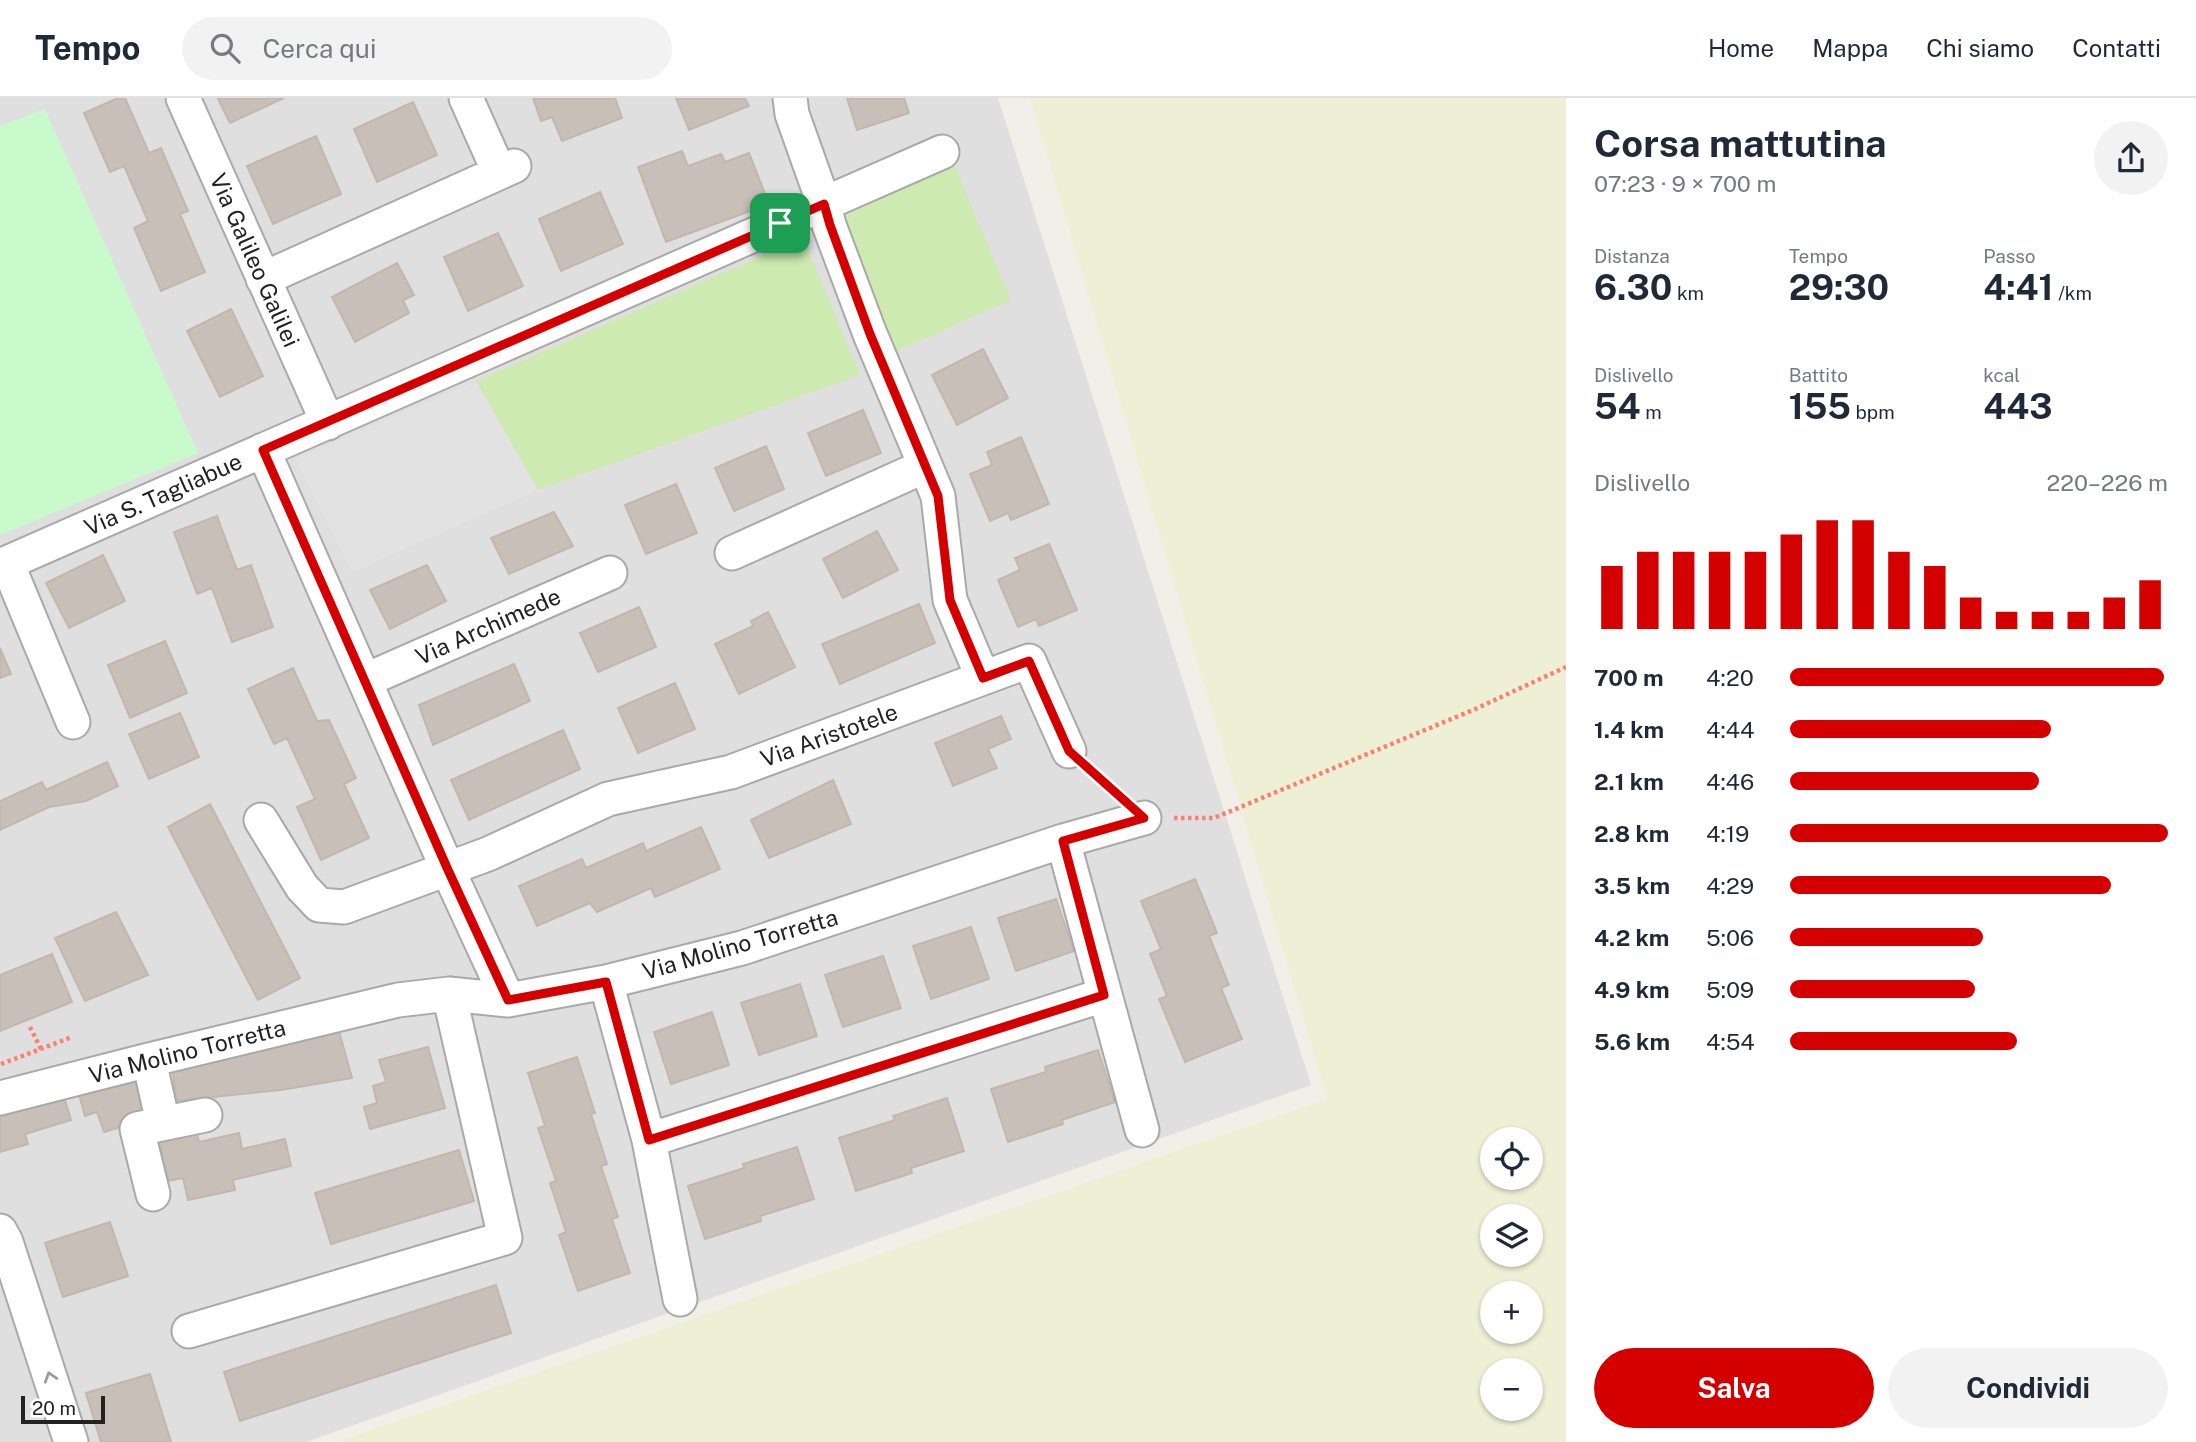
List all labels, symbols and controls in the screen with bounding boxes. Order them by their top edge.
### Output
search box [182,17,672,80]
text: Tempo [35,29,140,67]
icon: search [206,29,244,67]
text: Cerca qui [262,33,376,64]
text: Home [1708,34,1774,62]
text: Mappa [1812,34,1888,62]
text: Chi siamo [1926,34,2034,62]
text: Contatti [2072,34,2161,62]
text: Corsa mattutina [1594,121,1887,166]
button: share [2094,121,2168,195]
street label: Via Galileo Galilei [205,169,305,351]
text: 07:23 · 9 × 700 m [1594,170,1776,197]
pin [750,193,810,253]
icon: arrive [761,204,799,242]
text: Distanza [1594,245,1670,267]
text: Tempo [1789,245,1848,267]
text: Passo [1983,245,2036,267]
text: 6.30 [1594,267,1672,308]
text: 29:30 [1789,267,1889,308]
text: 4:41 [1983,267,2054,308]
text: km [1672,282,1704,304]
text: /km [2054,282,2092,304]
text: Dislivello [1594,364,1674,386]
text: Battito [1789,364,1848,386]
text: kcal [1983,364,2020,386]
text: 54 [1594,386,1641,427]
text: 155 [1789,386,1851,427]
text: 443 [1983,386,2053,427]
text: m [1641,401,1662,423]
text: bpm [1851,401,1895,423]
street label: Via S. Tagliabue [80,447,246,541]
text: Dislivello [1594,469,1690,496]
text: 220–226 m [2047,469,2168,496]
street label: Via Archimede [411,582,565,670]
text: 700 m [1594,664,1664,691]
text: 4:20 [1706,664,1754,691]
street label: Via Aristotele [757,698,901,772]
text: 1.4 km [1594,716,1664,743]
text: 4:44 [1706,716,1754,743]
text: 2.1 km [1594,768,1664,795]
text: 4:46 [1706,768,1754,795]
text: 2.8 km [1594,820,1669,847]
text: 4:19 [1706,820,1749,847]
text: 3.5 km [1594,872,1670,899]
text: 4:29 [1706,872,1754,899]
street label: Via Molino Torretta [639,903,841,985]
text: 4.2 km [1594,924,1669,951]
text: 5:06 [1706,924,1754,951]
text: 4.9 km [1594,976,1670,1003]
text: 5:09 [1706,976,1754,1003]
street label: Via Molino Torretta [86,1013,288,1089]
text: 5.6 km [1594,1028,1670,1055]
text: 4:54 [1706,1028,1755,1055]
map controls [1480,1127,1543,1421]
button: locate [1480,1127,1543,1190]
button: layers [1480,1204,1543,1267]
button: + [1480,1281,1543,1344]
button: Salva [1594,1348,1874,1428]
button: Condividi [1888,1348,2168,1428]
button: − [1480,1358,1543,1421]
one-way arrow [44,1371,58,1384]
scale bar [21,1393,105,1425]
text: 20 m [32,1397,76,1419]

